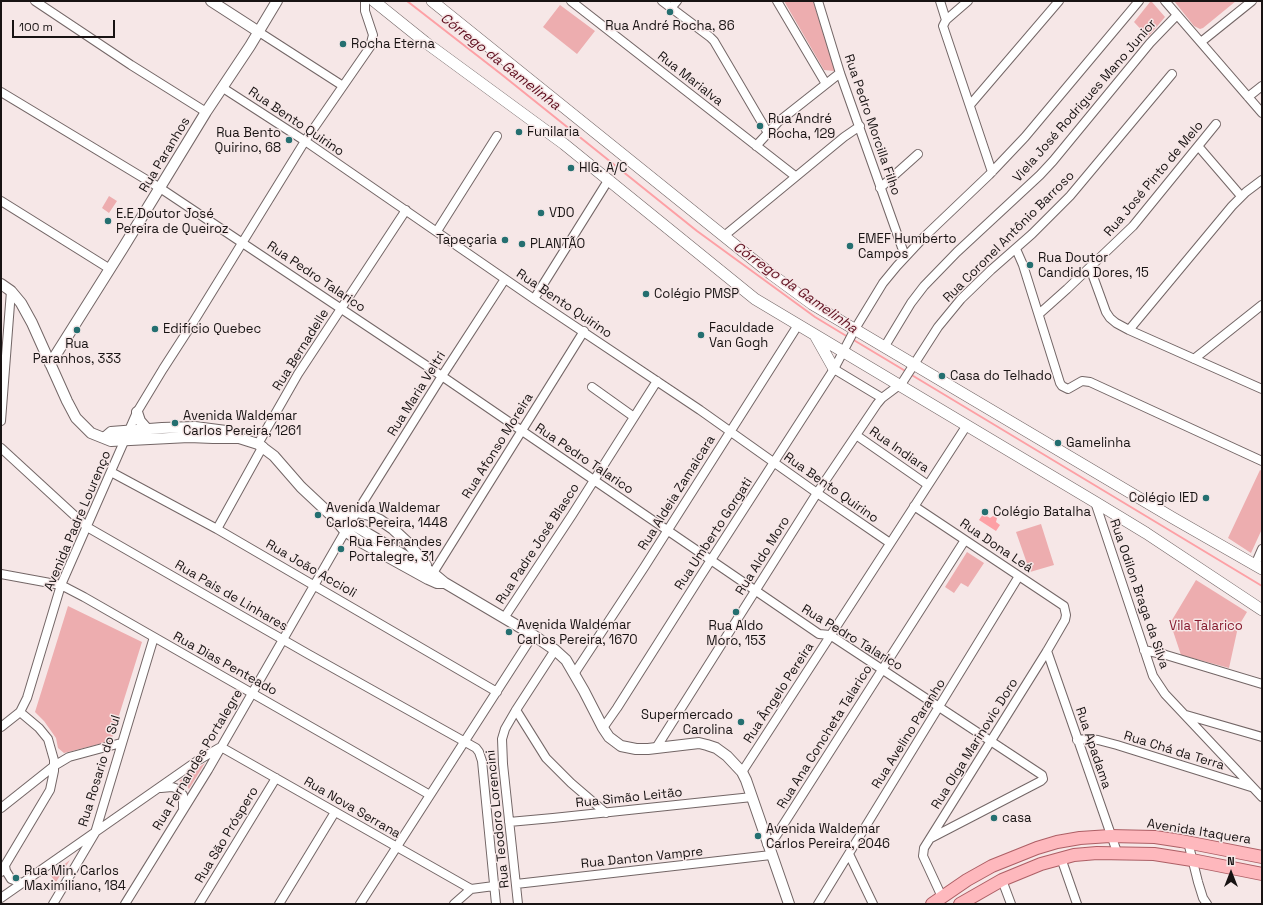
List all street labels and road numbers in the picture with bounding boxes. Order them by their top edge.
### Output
street label: Viela José Rodrigues Mano Junior [1010,16,1160,186]
street label: Rua Marialva [654,49,726,109]
street label: Rua Pedro Morcilla Filho [841,52,903,198]
street label: Rua Bento Quirino [245,84,347,160]
street label: Rua Paranhos [136,115,194,195]
street label: Rua José Pinto de Melo [1101,118,1207,240]
street label: Rua Coronel Antônio Barroso [940,168,1078,306]
street label: Rua Pedro Talarico [264,238,368,316]
street label: Rua Bento Quirino [513,266,615,342]
street label: Rua Bernadelle [270,306,332,394]
street label: Rua Maria Veltri [385,349,449,439]
street label: Rua Afonso Moreira [459,390,537,502]
street label: Rua Pedro Talarico [532,420,636,498]
street label: Rua Indiara [866,424,932,476]
street label: Rua Aldeia Zamaicara [635,433,719,553]
street label: Avenida Padre Lourenço [41,448,115,594]
street label: Rua Bento Quirino [781,449,881,527]
street label: Rua Umberto Gorgati [672,475,756,593]
street label: Rua Padre José Blasco [493,481,583,607]
street label: Rua Aldo Moro [733,514,793,598]
street label: Rua Dona Leá [957,516,1035,576]
street label: Rua Odilon Braga da Silva [1106,517,1172,671]
street label: Rua João Accioli [263,537,359,601]
street label: Rua Pais de Linhares [172,557,290,635]
street label: Rua Pedro Talarico [799,602,905,674]
street label: Rua Dias Penteado [170,629,280,699]
street label: Rua Ângelo Pereira [741,640,817,746]
street label: Rua Ana Concheta Talarico [774,662,876,812]
street label: Rua Avelino Paranho [869,676,949,792]
street label: Rua Olga Marinovic Doro [928,676,1022,812]
street label: Rua Fernandes Portalegre [150,687,246,833]
street label: Rua Apadama [1072,705,1114,791]
street label: Rua Rosario do Sul [76,713,124,829]
street label: Rua Chá da Terra [1122,728,1226,774]
street label: Rua Teodoro Lorencini [483,749,513,889]
street label: Rua Nova Serrana [301,774,403,842]
street label: Rua São Próspero [192,784,262,886]
street label: Rua Simão Leitão [575,785,683,811]
street label: Avenida Itaquera [1146,816,1252,848]
street label: Rua Danton Vampre [580,844,704,872]

